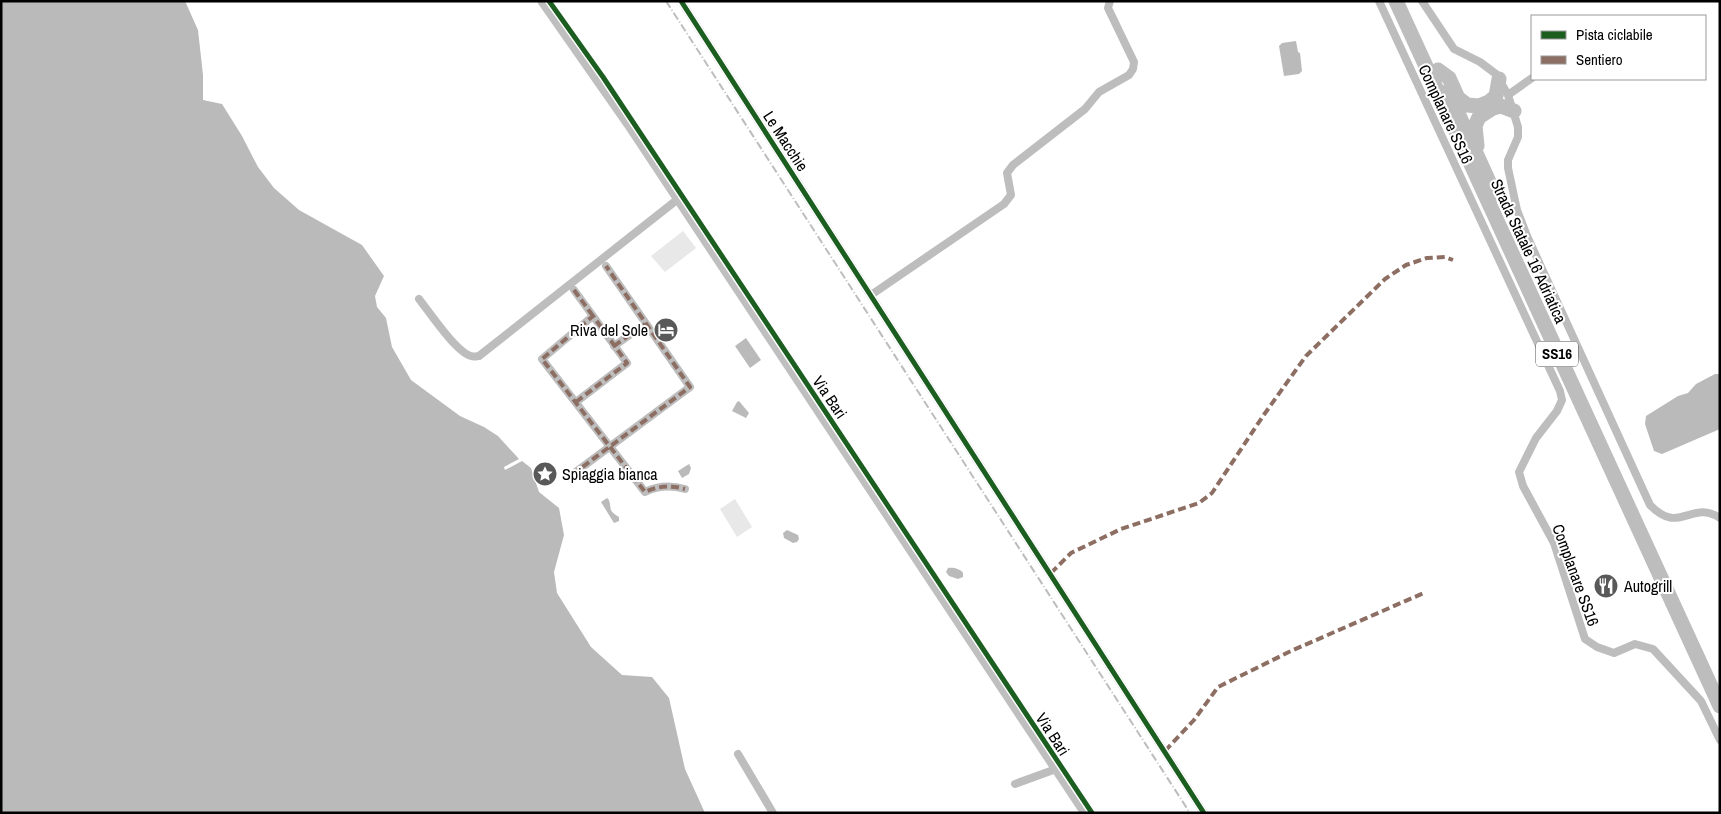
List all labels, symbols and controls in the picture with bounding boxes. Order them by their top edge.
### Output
legend [1531,15,1706,80]
text: Pista ciclabile [1576,24,1653,45]
text: Sentiero [1576,49,1623,70]
street label: Complanare SS16 [1413,61,1479,167]
street label: Le Macchie [758,107,814,175]
street label: Strada Statale 16 Adriatica [1486,175,1572,327]
hotel icon: Riva del Sole [653,317,679,343]
place label: Riva del Sole [570,319,648,341]
road number: SS16 [1536,342,1578,366]
street label: Via Bari [808,371,852,423]
place icon: Spiaggia bianca [532,461,558,487]
place label: Spiaggia bianca [562,463,658,485]
street label: Complanare SS16 [1547,521,1605,629]
restaurant icon: Autogrill [1593,573,1619,599]
place label: Autogrill [1623,575,1672,597]
street label: Via Bari [1031,708,1075,760]

